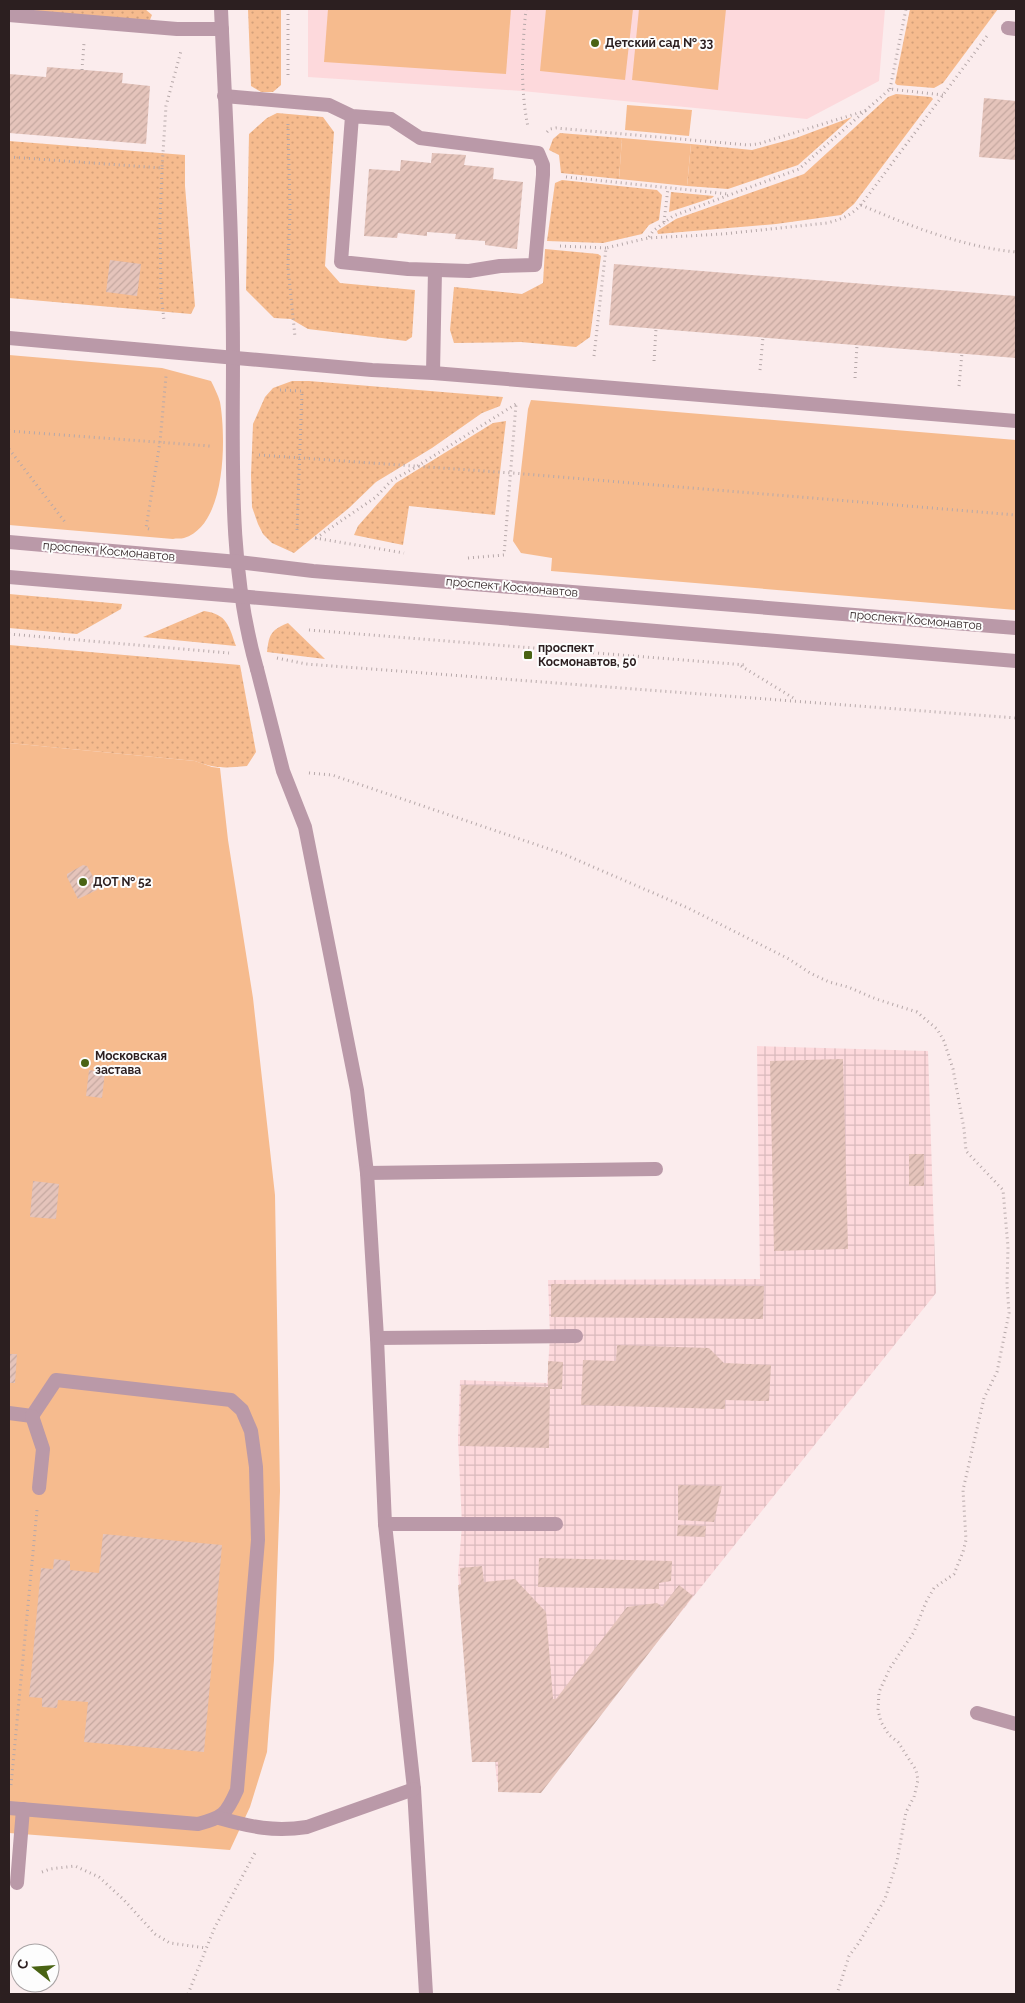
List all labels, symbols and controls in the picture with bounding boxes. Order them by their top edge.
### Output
place label: Детский сад № 33 [605,36,713,50]
marker: Детский сад № 33 [589,37,601,49]
street label: проспект Космонавтов [42,538,176,564]
street label: проспект Космонавтов [445,574,579,600]
street label: проспект Космонавтов [849,607,983,633]
place label: проспект Космонавтов, 50 [538,641,637,669]
marker: проспект Космонавтов, 50 [522,649,534,661]
place label: ДОТ № 52 [93,875,152,889]
marker: ДОТ № 52 [77,876,89,888]
place label: Московская застава [95,1049,167,1077]
marker: Московская застава [79,1057,91,1069]
north arrow [10,1943,60,1993]
text: С [14,1957,32,1971]

